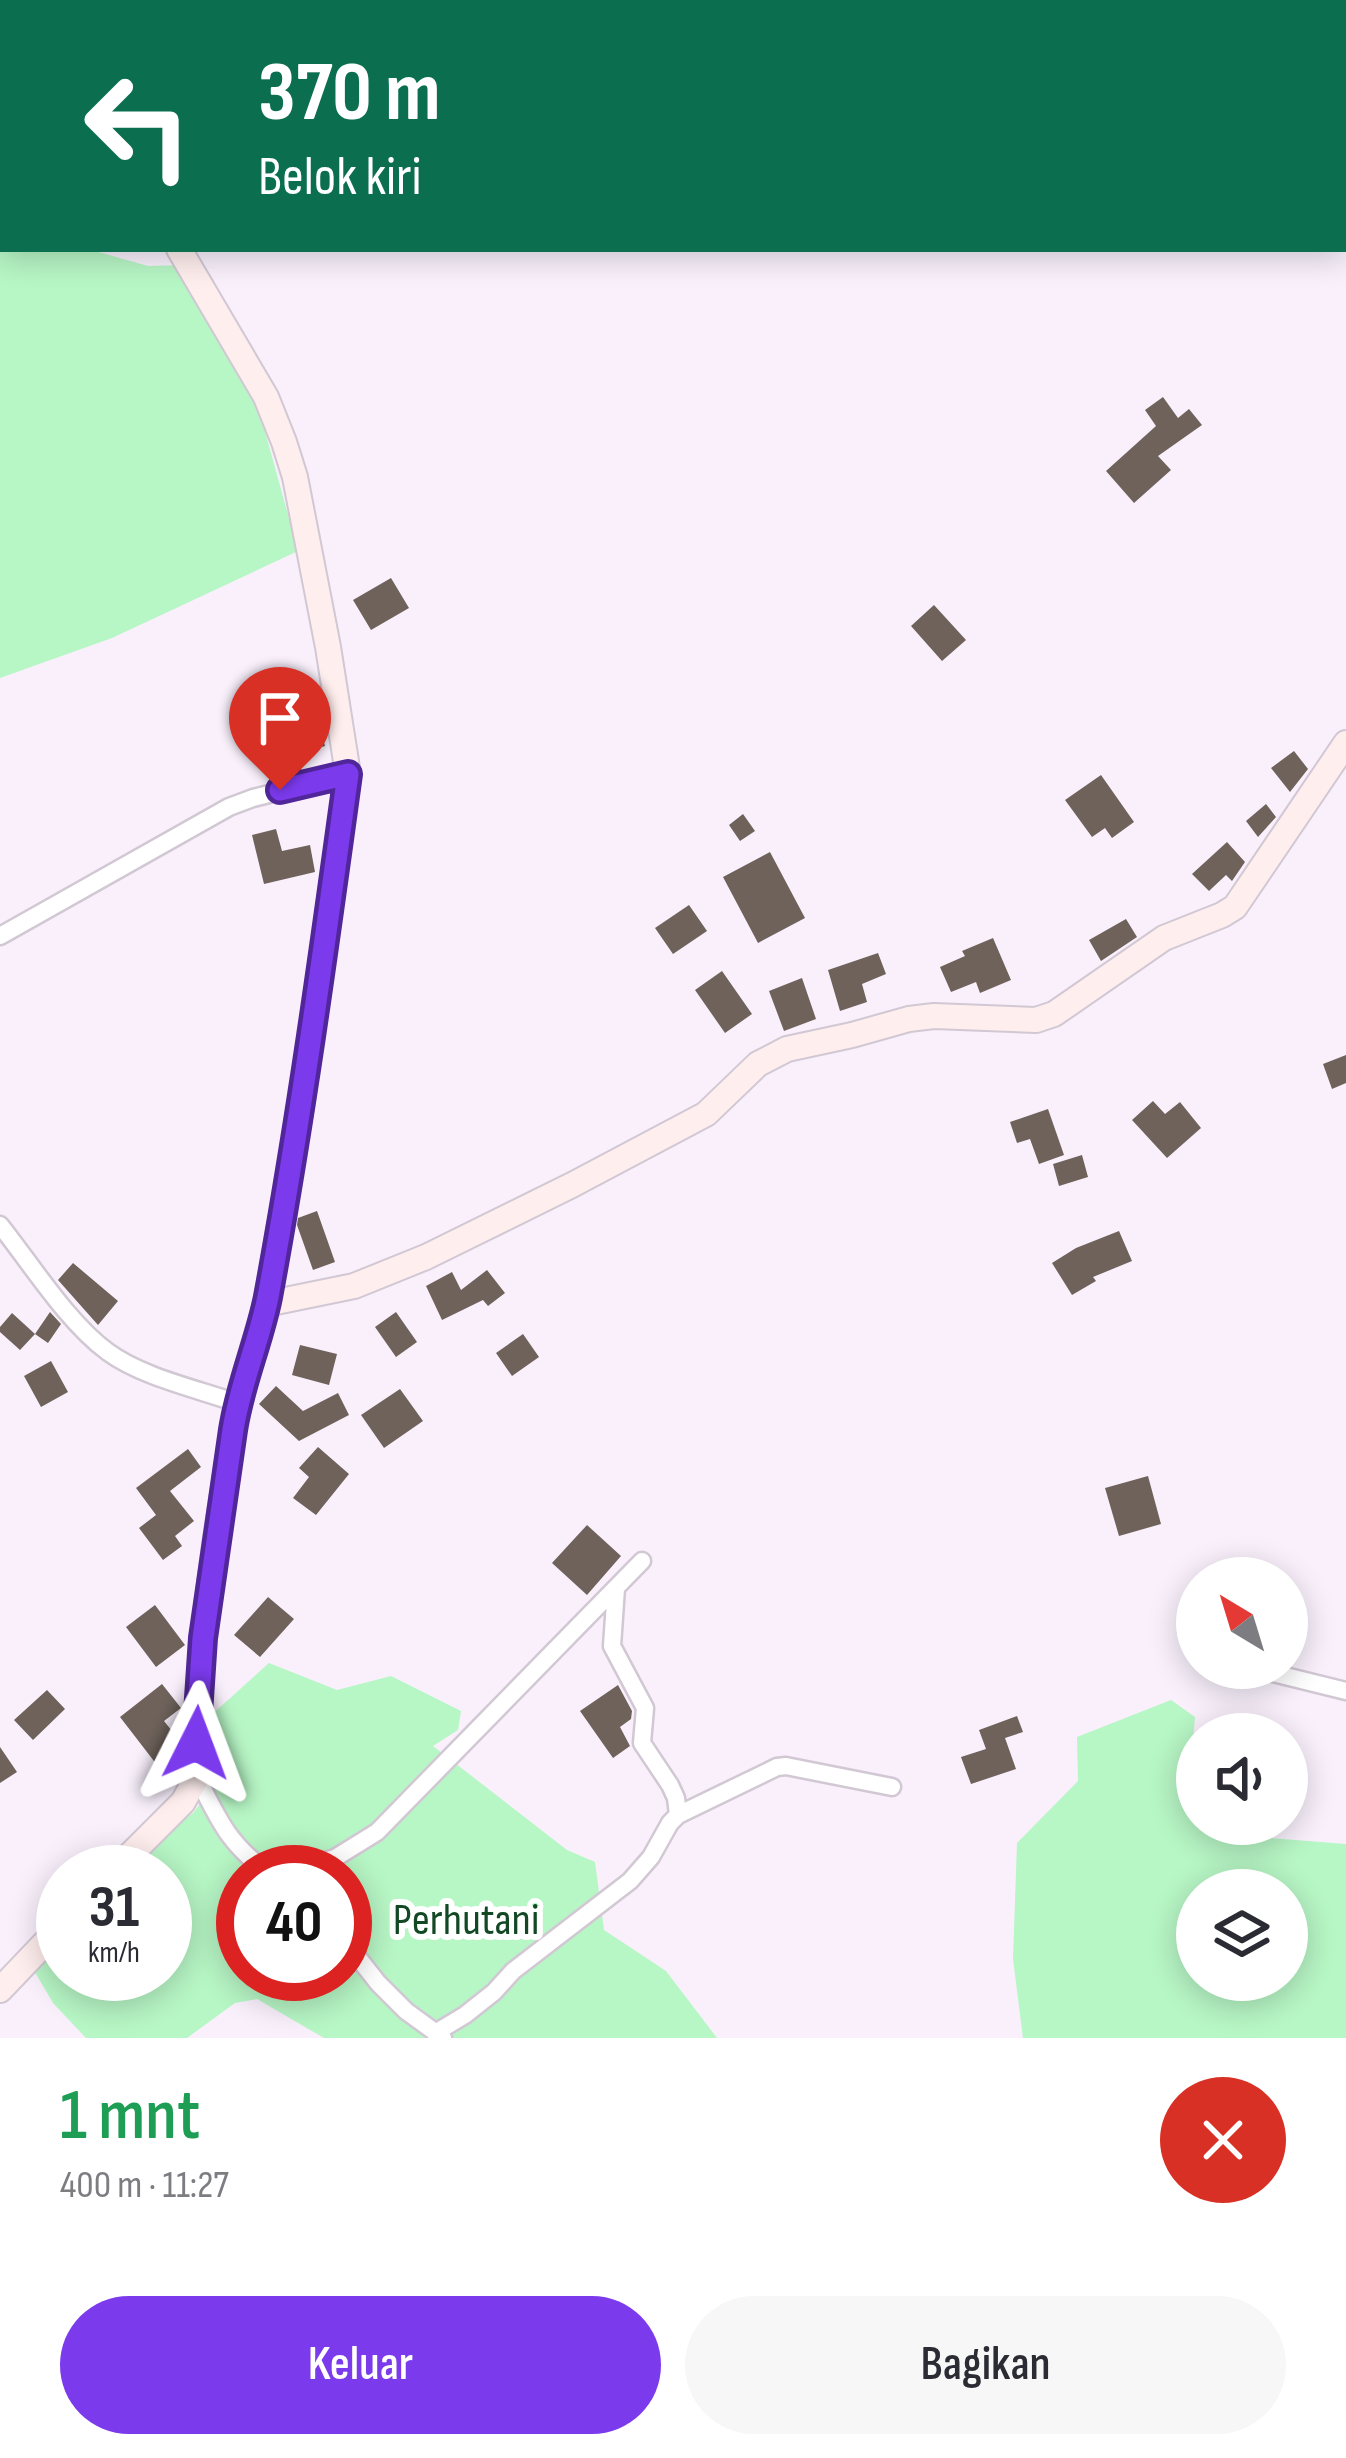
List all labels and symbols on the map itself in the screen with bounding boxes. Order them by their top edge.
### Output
pin [229,667,331,790]
north arrow [1176,1557,1308,1689]
position arrow [133,1680,259,1806]
speed limit sign: 40 [216,1845,372,2001]
park label: Perhutani [393,1893,539,1948]

